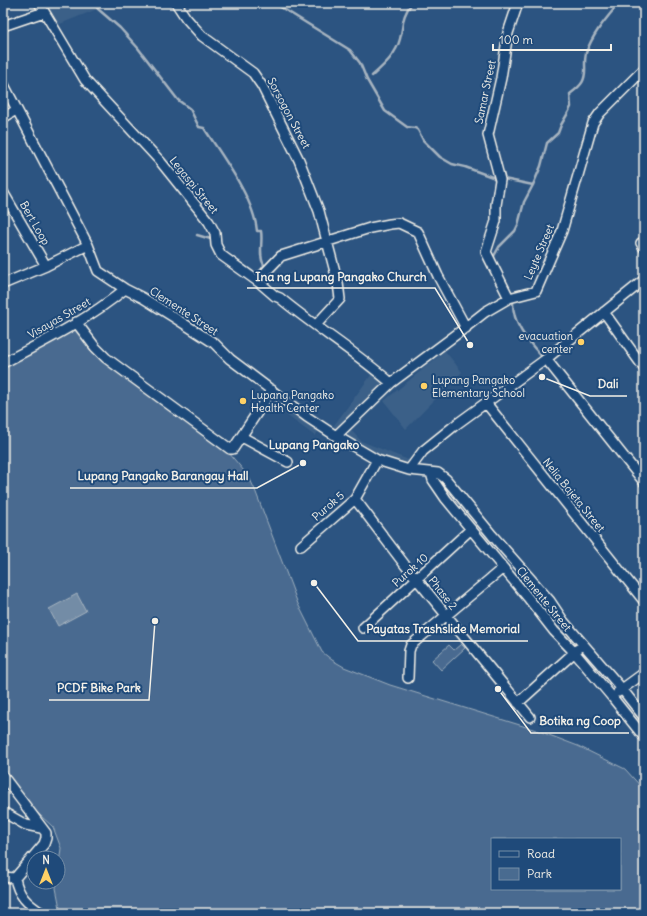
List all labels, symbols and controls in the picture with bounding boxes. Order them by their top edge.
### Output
scale bar [493,26,611,52]
text: 100 m [499,32,533,47]
street label: Samar Street [471,59,499,125]
street label: Sorsogon Street [264,75,314,151]
street label: Legaspi Street [167,154,222,217]
street label: Bert Loop [17,199,53,247]
street label: Leyte Street [521,222,557,282]
callout: Ina ng Lupang Pangako Church [247,264,435,288]
text: Ina ng Lupang Pangako Church [255,269,427,285]
street label: Clemente Street [147,284,221,339]
street label: Visayas Street [25,294,93,342]
place label: evacuation center [519,329,574,356]
marker: evacuation center [576,337,586,347]
callout: Dali [590,372,627,396]
place label: Lupang Pangako Elementary School [432,373,525,400]
text: Dali [598,376,619,391]
marker: Lupang Pangako Elementary School [419,381,429,391]
place label: Lupang Pangako Health Center [251,388,334,415]
marker: Lupang Pangako Health Center [238,396,248,406]
district label: Lupang Pangako [269,437,360,453]
street label: Nelia Bajeta Street [540,455,608,535]
callout: Lupang Pangako Barangay Hall [70,464,257,488]
text: Lupang Pangako Barangay Hall [78,468,249,484]
street label: Purok 5 [309,488,347,524]
street label: Purok 10 [389,550,431,590]
street label: Clemente Street [514,564,574,634]
street label: Phase 2 [426,573,460,613]
callout: Payatas Trashslide Memorial [358,617,528,641]
text: Payatas Trashslide Memorial [366,621,520,637]
callout: PCDF Bike Park [49,676,149,700]
text: PCDF Bike Park [57,680,141,695]
callout: Botika ng Coop [531,709,629,733]
text: Botika ng Coop [539,713,621,729]
legend [491,838,621,890]
text: Road [527,846,555,861]
north arrow [26,850,66,890]
text: N [42,853,50,867]
text: Park [527,866,552,881]

